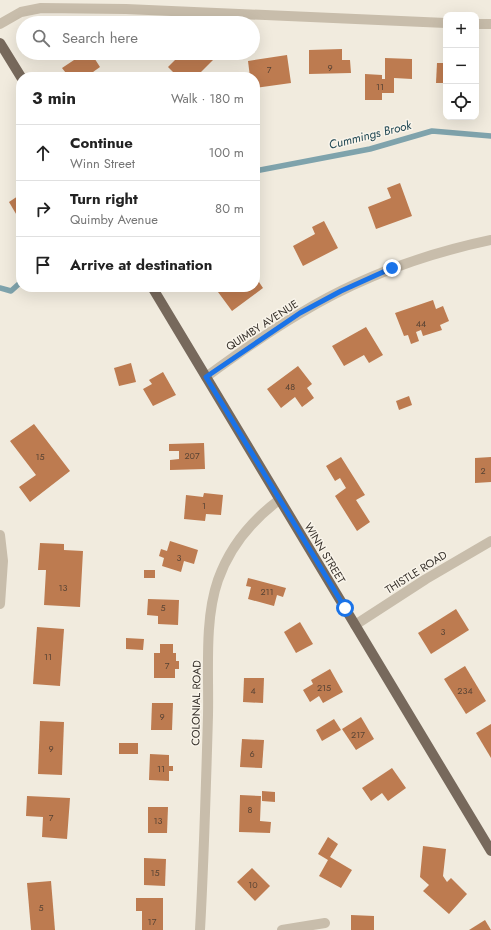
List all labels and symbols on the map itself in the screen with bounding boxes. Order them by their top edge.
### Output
house number: 9 [327,61,333,74]
house number: 7 [267,63,272,76]
house number: 11 [376,80,384,93]
water label: Cummings Brook [327,116,414,154]
route end [383,259,401,277]
street label: QUIMBY AVENUE [223,296,301,354]
house number: 44 [416,317,426,330]
house number: 48 [285,380,295,393]
house number: 207 [184,449,200,462]
house number: 15 [35,450,45,463]
house number: 2 [480,464,486,477]
house number: 1 [202,499,206,512]
street label: WINN STREET [301,520,349,586]
street label: THISTLE ROAD [382,546,451,597]
house number: 3 [177,551,182,564]
house number: 13 [59,581,68,594]
house number: 211 [260,585,274,598]
route start [336,599,354,617]
house number: 5 [160,601,166,614]
house number: 3 [441,625,446,638]
house number: 11 [44,650,52,663]
house number: 7 [165,659,170,672]
street label: COLONIAL ROAD [187,660,205,746]
house number: 215 [317,681,331,694]
house number: 4 [250,684,256,697]
house number: 234 [457,684,473,697]
house number: 9 [159,710,165,723]
house number: 217 [351,728,365,741]
house number: 9 [48,742,54,755]
house number: 6 [249,747,255,760]
house number: 11 [157,762,165,775]
house number: 8 [248,803,253,816]
house number: 7 [49,811,54,824]
house number: 13 [154,814,163,827]
house number: 15 [150,866,160,879]
house number: 10 [248,878,258,891]
house number: 5 [38,901,44,914]
house number: 17 [148,915,157,928]

